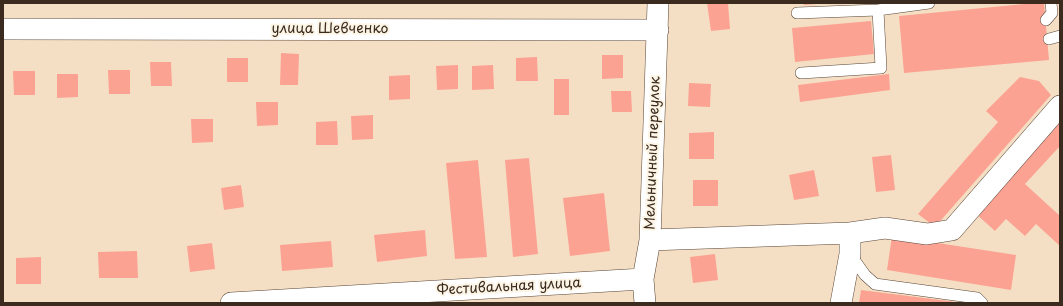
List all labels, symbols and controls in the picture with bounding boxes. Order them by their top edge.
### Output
street label: улица Шевченко [272,21,388,37]
street label: Мельничный переулок [642,76,664,230]
street label: Фестивальная улица [436,275,582,299]

